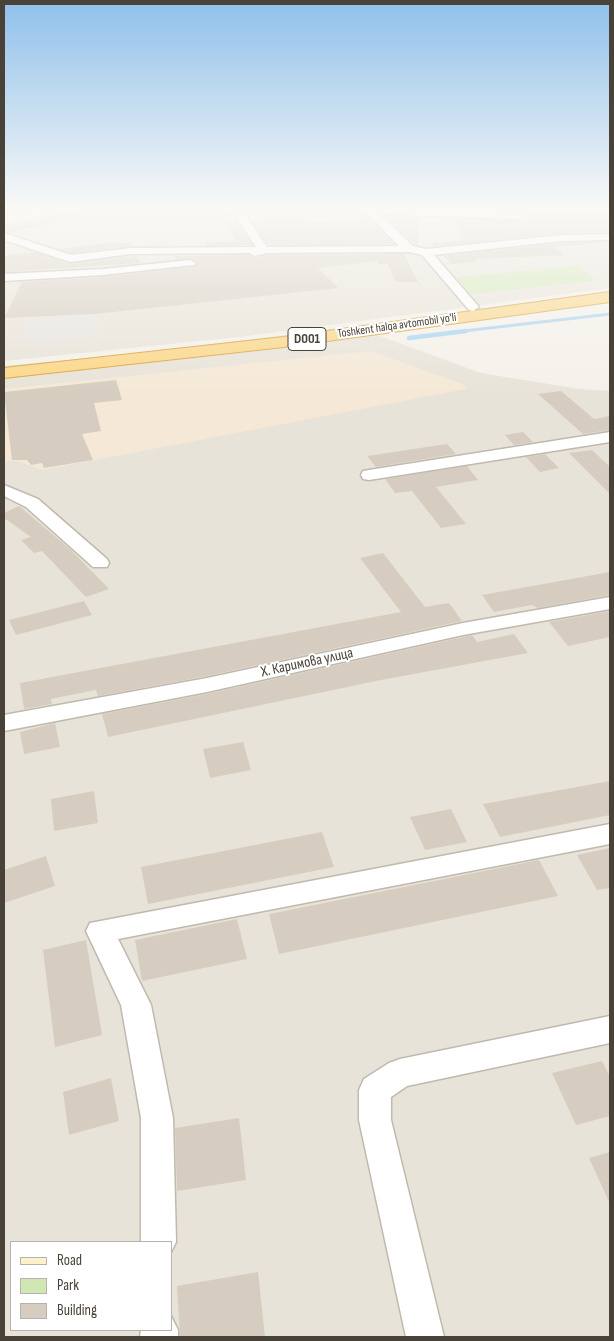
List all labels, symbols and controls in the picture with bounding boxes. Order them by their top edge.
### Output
street label: Toshkent halqa avtomobil yo'li [337,311,457,341]
road number: D001 [288,328,326,350]
street label: Х. Каримова улица [259,644,355,682]
legend [10,1241,172,1331]
text: Road [57,1251,82,1270]
text: Park [57,1276,79,1295]
text: Building [57,1301,97,1320]

